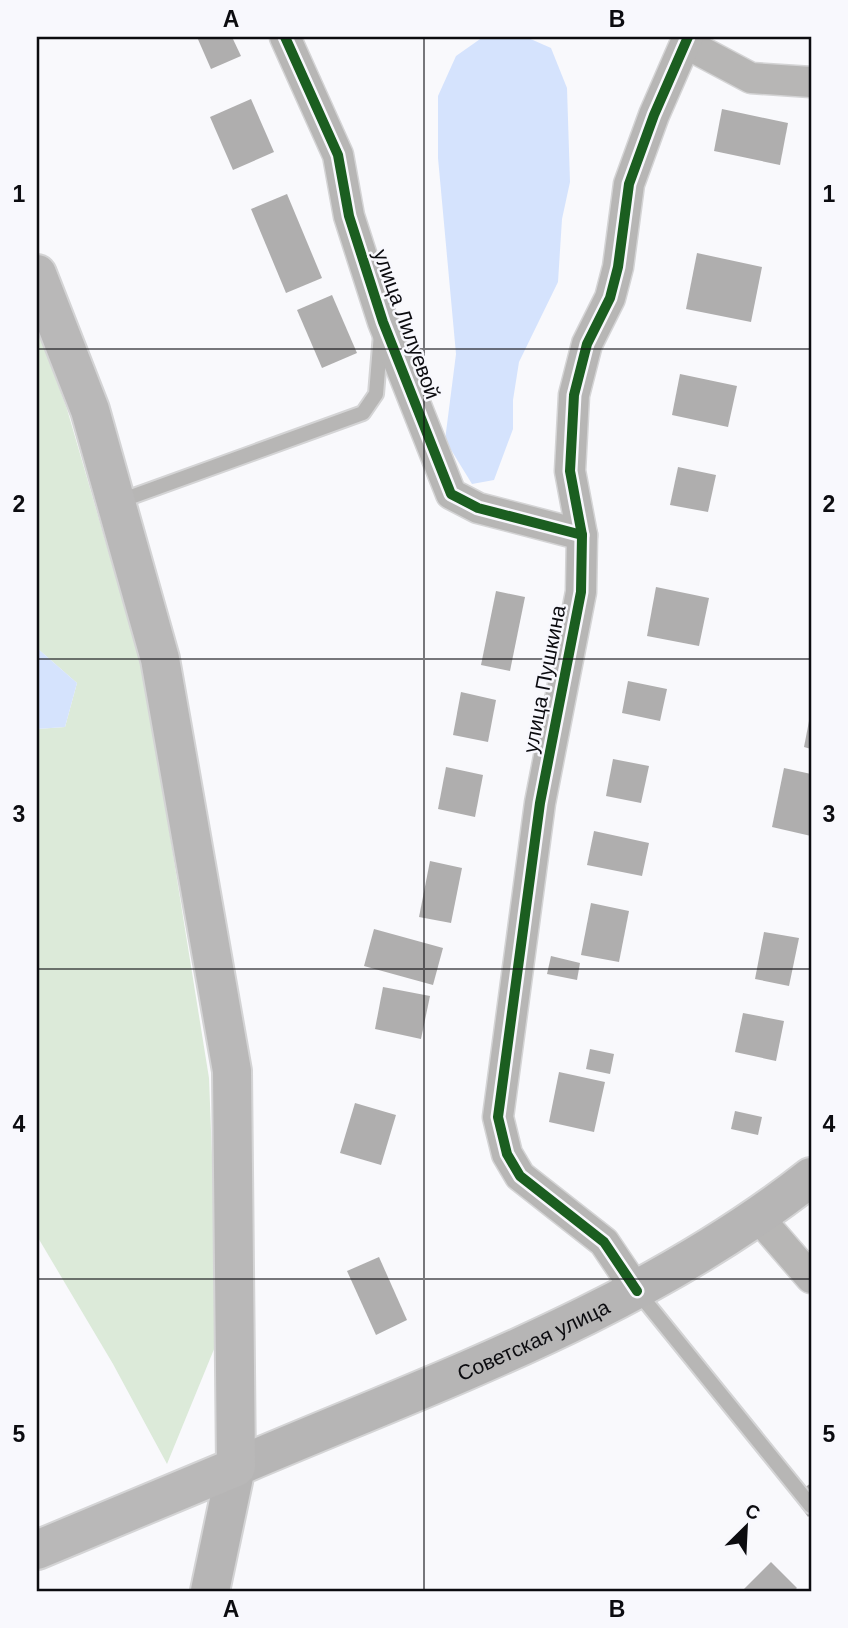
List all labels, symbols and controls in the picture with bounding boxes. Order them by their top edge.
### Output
text: A [223,6,239,32]
text: B [609,6,625,32]
text: 1 [13,181,26,207]
text: 1 [823,181,836,207]
street label: улица Лилуевой [369,246,445,402]
text: 2 [13,491,25,517]
text: 2 [823,491,835,517]
street label: улица Пушкина [518,603,570,755]
text: 3 [13,801,25,827]
text: 3 [823,801,835,827]
text: 4 [13,1111,26,1137]
text: 4 [823,1111,836,1137]
street label: Советская улица [454,1294,613,1385]
text: 5 [13,1421,26,1447]
text: 5 [823,1421,836,1447]
north arrow [712,1492,782,1562]
text: С [742,1500,763,1524]
text: A [223,1596,239,1622]
text: B [609,1596,625,1622]

